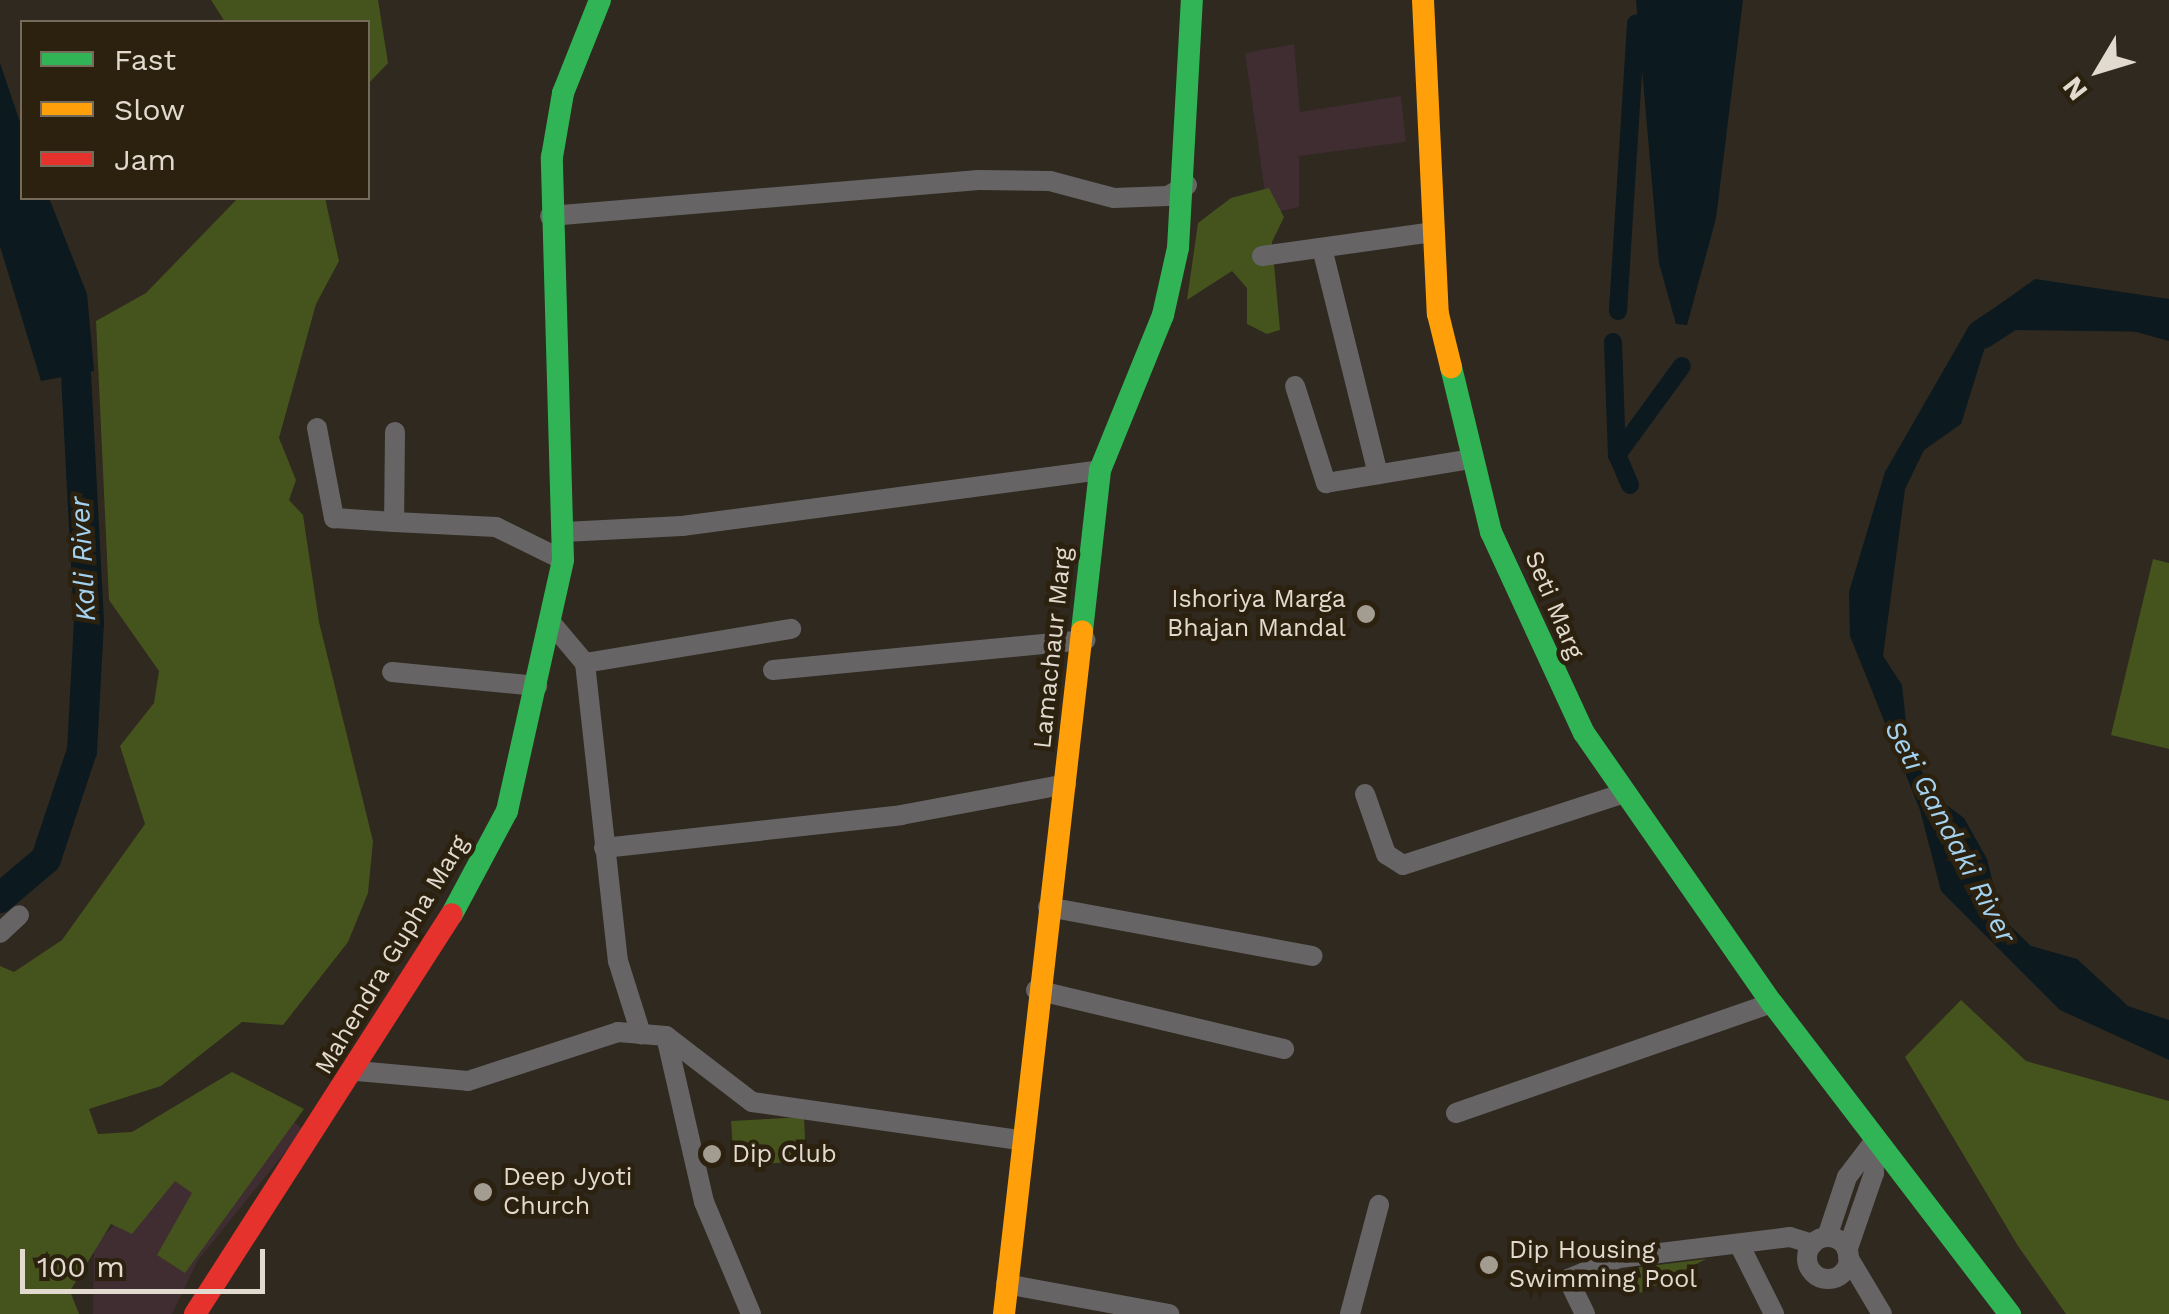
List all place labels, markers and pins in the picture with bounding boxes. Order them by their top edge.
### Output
place label: Ishoriya Marga Bhajan Mandal [1167,585,1346,644]
marker: Ishoriya Marga Bhajan Mandal [1355,603,1377,625]
place label: Dip Club [732,1139,837,1169]
marker: Dip Club [701,1143,723,1165]
place label: Deep Jyoti Church [503,1163,633,1222]
marker: Deep Jyoti Church [472,1181,494,1203]
place label: Dip Housing Swimming Pool [1509,1236,1697,1295]
marker: Dip Housing Swimming Pool [1478,1254,1500,1276]

